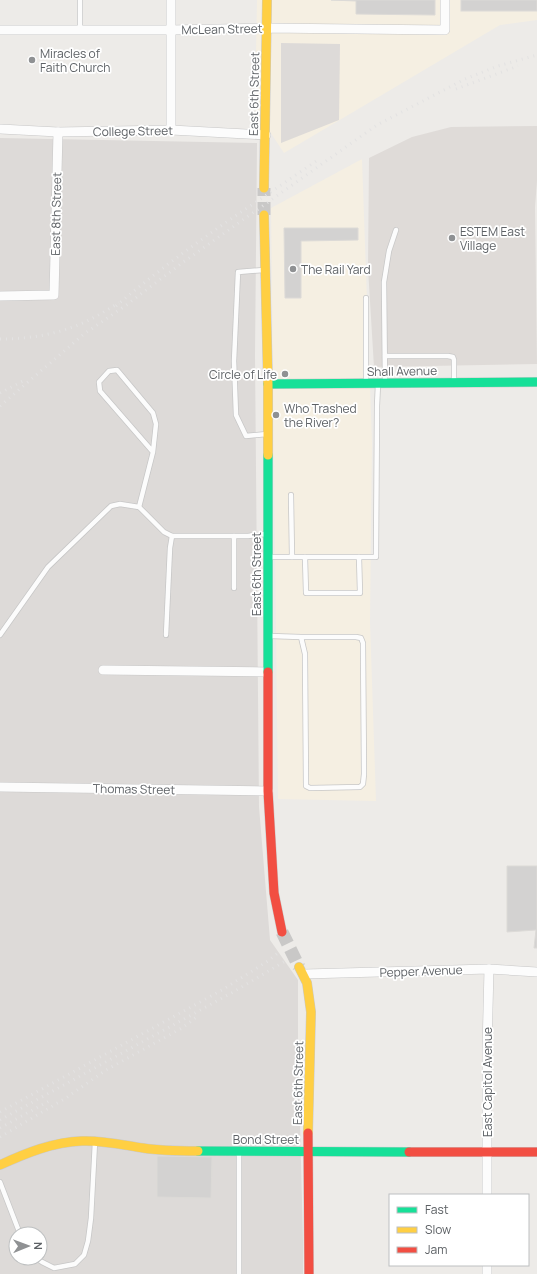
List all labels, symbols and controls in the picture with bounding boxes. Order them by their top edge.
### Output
street label: McLean Street [181,20,263,38]
place label: Miracles of Faith Church [40,45,110,76]
street label: East 6th Street [245,52,263,136]
marker: Miracles of Faith Church [27,55,37,65]
street label: College Street [93,122,173,140]
street label: East 8th Street [47,172,65,256]
place label: ESTEM East Village [460,223,525,254]
marker: ESTEM East Village [447,233,457,243]
place label: The Rail Yard [301,261,371,278]
marker: The Rail Yard [288,264,298,274]
street label: Shall Avenue [367,362,437,380]
place label: Circle of Life [209,366,277,383]
marker: Circle of Life [280,369,290,379]
place label: Who Trashed the River? [284,400,357,431]
marker: Who Trashed the River? [271,410,281,420]
street label: East 6th Street [248,532,265,616]
street label: Thomas Street [93,780,175,798]
street label: Pepper Avenue [379,961,463,981]
street label: East Capitol Avenue [479,1027,496,1137]
street label: East 6th Street [289,1041,307,1125]
street label: Bond Street [233,1131,299,1148]
legend [389,1194,529,1266]
text: Fast [425,1201,449,1218]
text: Slow [425,1221,451,1238]
north arrow [8,1226,48,1266]
text: Jam [425,1241,447,1258]
text: N [31,1242,46,1250]

